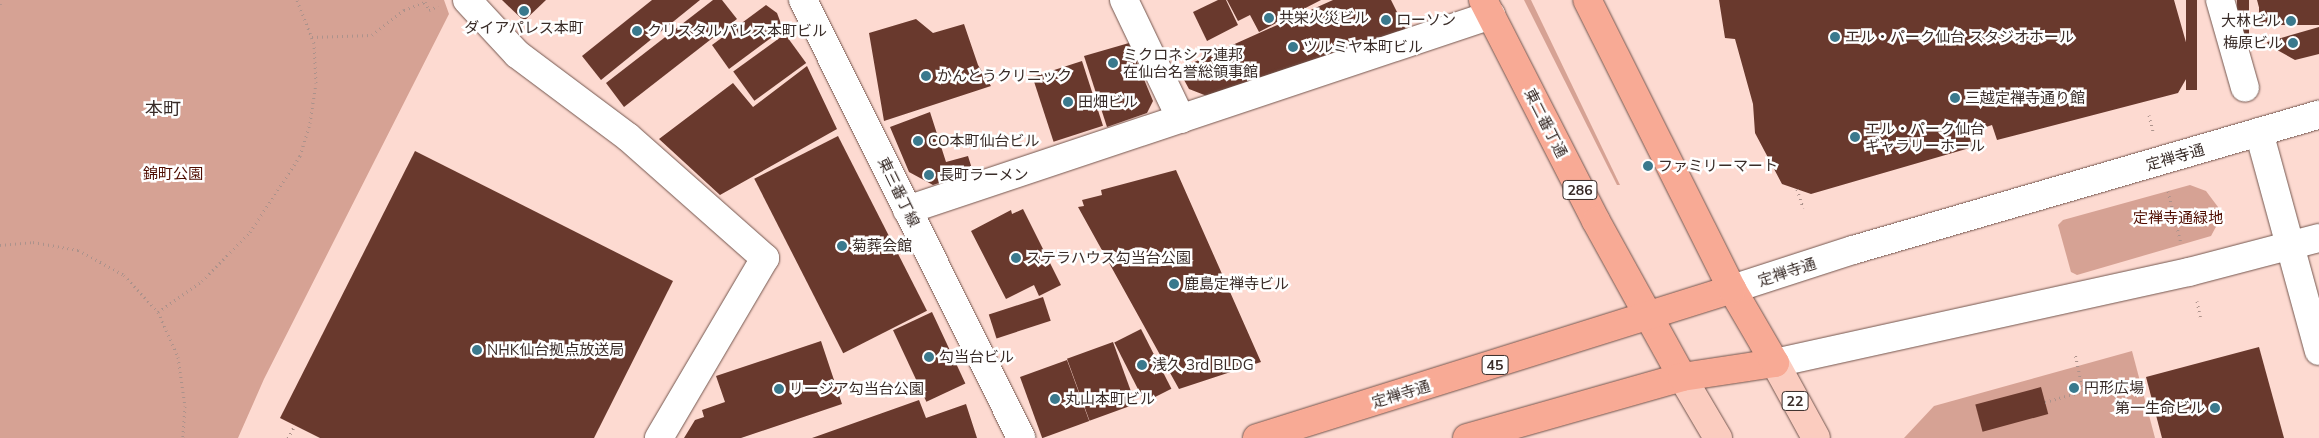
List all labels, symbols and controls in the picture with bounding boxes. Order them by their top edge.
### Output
marker: ダイアパレス本町 [518,5,530,17]
place label: 共栄火災ビル [1279,9,1369,27]
place label: ローソン [1396,11,1456,29]
marker: 共栄火災ビル [1263,12,1275,24]
place label: 大林ビル [2221,12,2281,30]
marker: ローソン [1380,14,1392,26]
marker: 大林ビル [2285,15,2297,27]
place label: ダイアパレス本町 [464,19,584,37]
place label: クリスタルパレス本町ビル [647,22,827,40]
marker: クリスタルパレス本町ビル [631,25,643,37]
place label: エル・パーク仙台 スタジオホール [1845,28,2074,46]
marker: エル・パーク仙台 スタジオホール [1829,31,1841,43]
place label: 梅原ビル [2223,34,2283,52]
marker: 梅原ビル [2287,37,2299,49]
place label: ツルミヤ本町ビル [1303,38,1423,56]
marker: ツルミヤ本町ビル [1287,41,1299,53]
place label: ミクロネシア連邦 在仙台名誉総領事館 [1123,45,1258,80]
marker: ミクロネシア連邦 在仙台名誉総領事館 [1107,57,1119,69]
place label: かんとうクリニック [937,67,1072,85]
marker: かんとうクリニック [919,69,933,83]
street label: 東二番丁通 [1521,86,1571,160]
place label: 三越定禅寺通り館 [1965,89,2085,107]
marker: 三越定禅寺通り館 [1949,92,1961,104]
place label: 田畑ビル [1078,93,1138,111]
marker: 田畑ビル [1062,96,1074,108]
district label: 本町 [145,98,181,120]
place label: エル・パーク仙台 ギャラリーホール [1865,119,1985,154]
marker: エル・パーク仙台 ギャラリーホール [1849,131,1861,143]
place label: CO本町仙台ビル [928,132,1040,150]
marker: CO本町仙台ビル [912,135,924,147]
street label: 定禅寺通 [2144,140,2206,174]
street label: 東三番丁線 [874,154,924,230]
place label: ファミリーマート [1658,157,1778,175]
marker: ファミリーマート [1642,160,1654,172]
park label: 錦町公園 [143,165,203,183]
place label: 長町ラーメン [939,166,1029,184]
marker: 長町ラーメン [923,169,935,181]
road number: 286 [1561,178,1599,202]
park label: 定禅寺通緑地 [2133,209,2223,227]
place label: 菊葬会館 [852,237,912,255]
marker: 菊葬会館 [836,240,848,252]
place label: ステラハウス勾当台公園 [1026,249,1191,267]
marker: ステラハウス勾当台公園 [1010,252,1022,264]
street label: 定禅寺通 [1756,254,1818,290]
place label: 鹿島定禅寺ビル [1184,275,1289,293]
marker: 鹿島定禅寺ビル [1168,278,1180,290]
place label: NHK仙台拠点放送局 [487,341,624,359]
marker: NHK仙台拠点放送局 [471,344,483,356]
place label: 勾当台ビル [939,348,1014,366]
marker: 勾当台ビル [923,351,935,363]
road number: 45 [1481,354,1509,376]
place label: 浅久 3rd BLDG [1152,356,1254,374]
marker: 浅久 3rd BLDG [1136,359,1148,371]
street label: 定禅寺通 [1370,377,1432,411]
place label: 円形広場 [2084,379,2144,397]
place label: リージア勾当台公園 [789,380,924,398]
marker: 円形広場 [2068,382,2080,394]
marker: リージア勾当台公園 [773,383,785,395]
place label: 丸山本町ビル [1065,390,1155,408]
road number: 22 [1781,390,1809,412]
marker: 丸山本町ビル [1049,393,1061,405]
place label: 第一生命ビル [2115,399,2205,417]
marker: 第一生命ビル [2209,402,2221,414]

